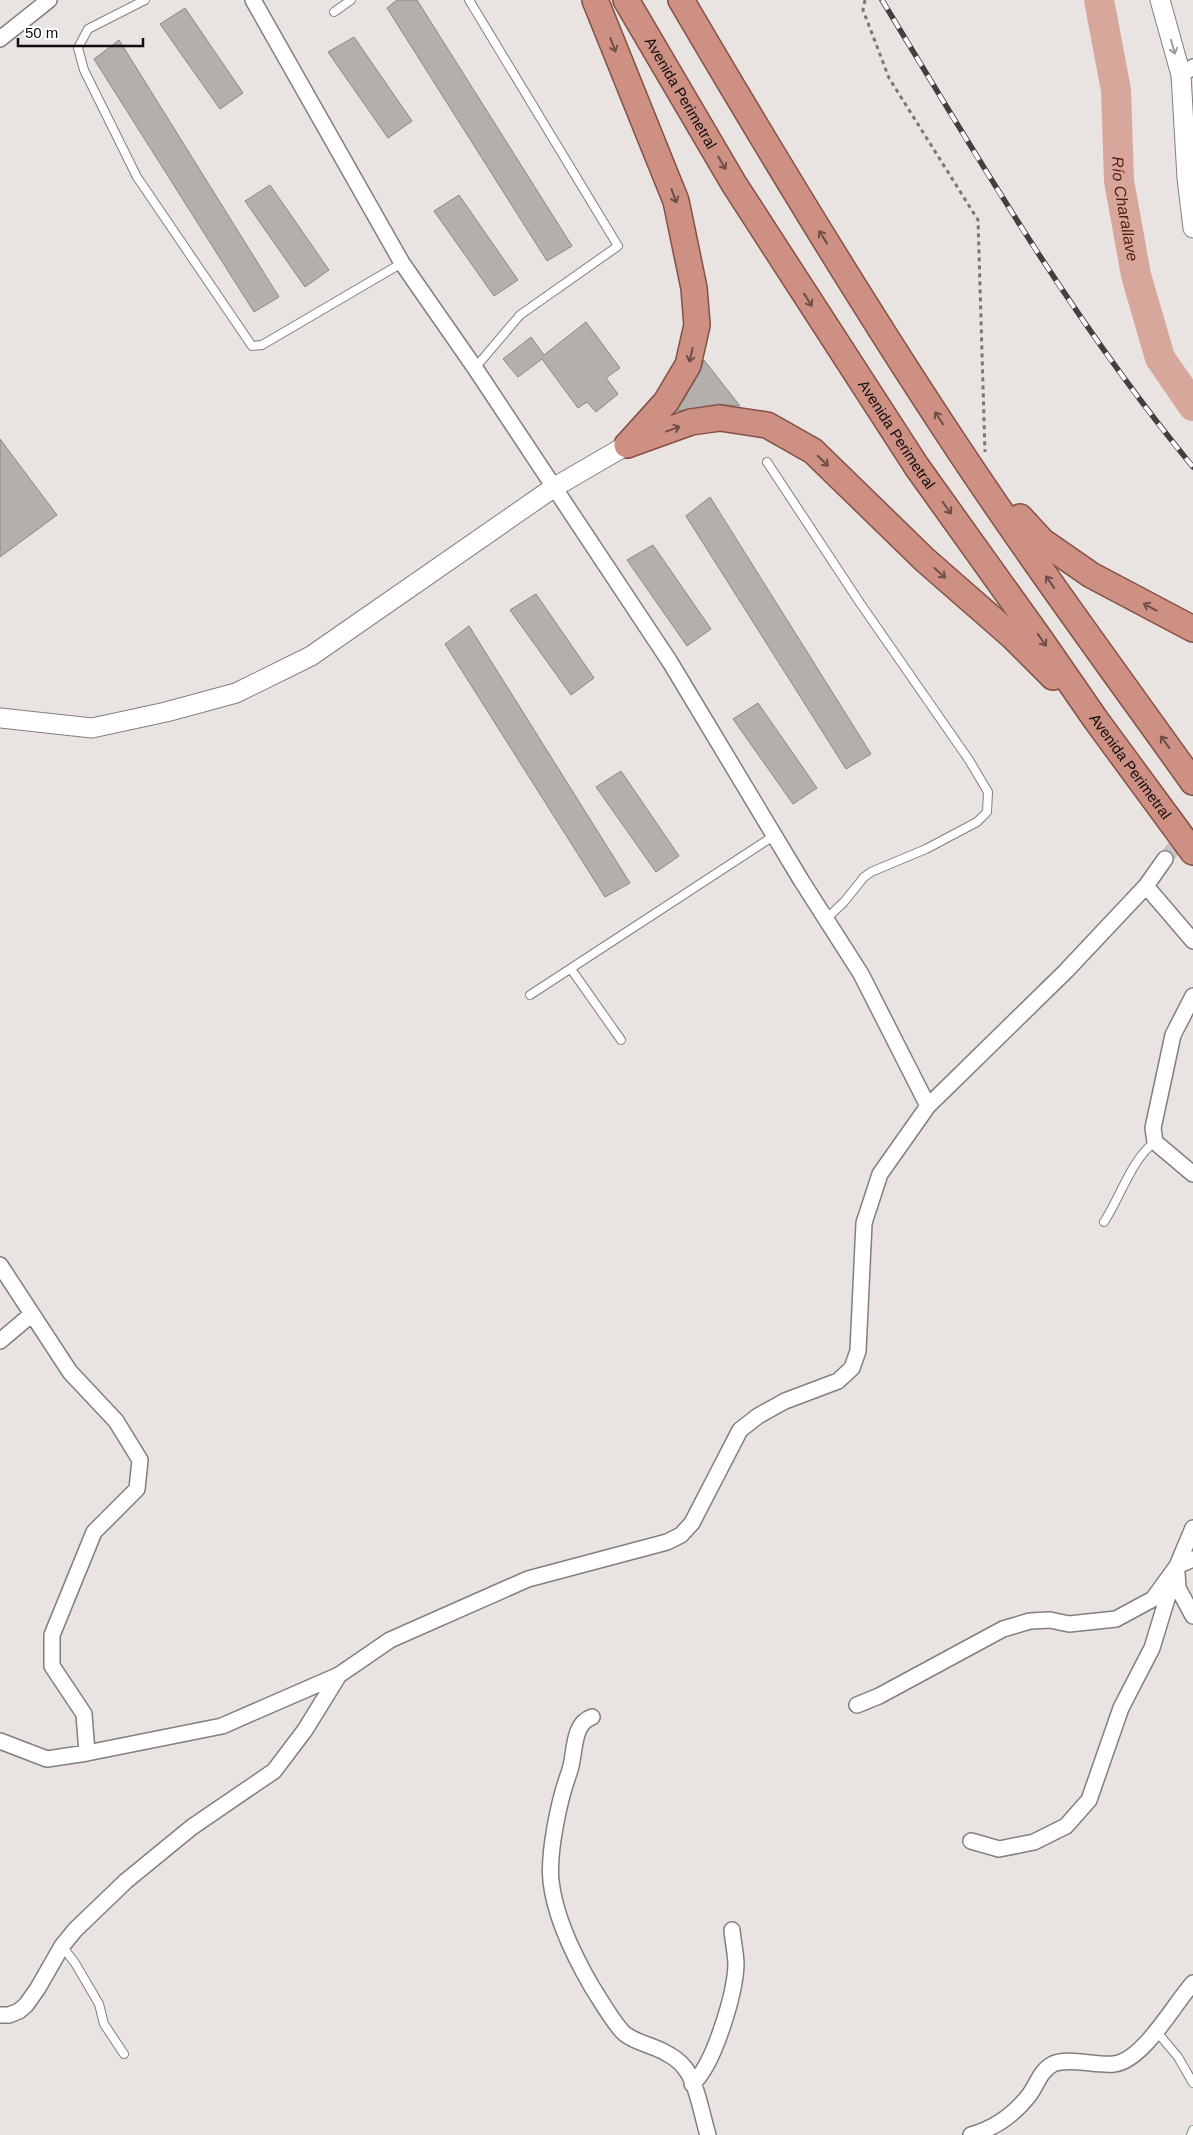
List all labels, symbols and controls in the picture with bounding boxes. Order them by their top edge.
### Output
scale bar [18,15,142,47]
text: 50 m [25,24,58,41]
street label: Avenida Perimetral [642,34,720,152]
one-way arrow [609,37,618,53]
one-way arrow [1169,38,1178,54]
one-way arrow [717,155,727,169]
water label: Río Charallave [1109,156,1141,263]
one-way arrow [670,188,679,203]
one-way arrow [818,230,828,244]
one-way arrow [803,293,813,307]
one-way arrow [686,347,695,363]
street label: Avenida Perimetral [855,377,939,492]
one-way arrow [933,412,943,426]
one-way arrow [665,424,681,433]
one-way arrow [817,455,829,467]
one-way arrow [942,501,952,515]
one-way arrow [934,567,947,579]
one-way arrow [1045,575,1055,589]
one-way arrow [1143,601,1157,611]
one-way arrow [1037,633,1047,647]
street label: Avenida Perimetral [1086,710,1175,822]
one-way arrow [1159,736,1170,749]

